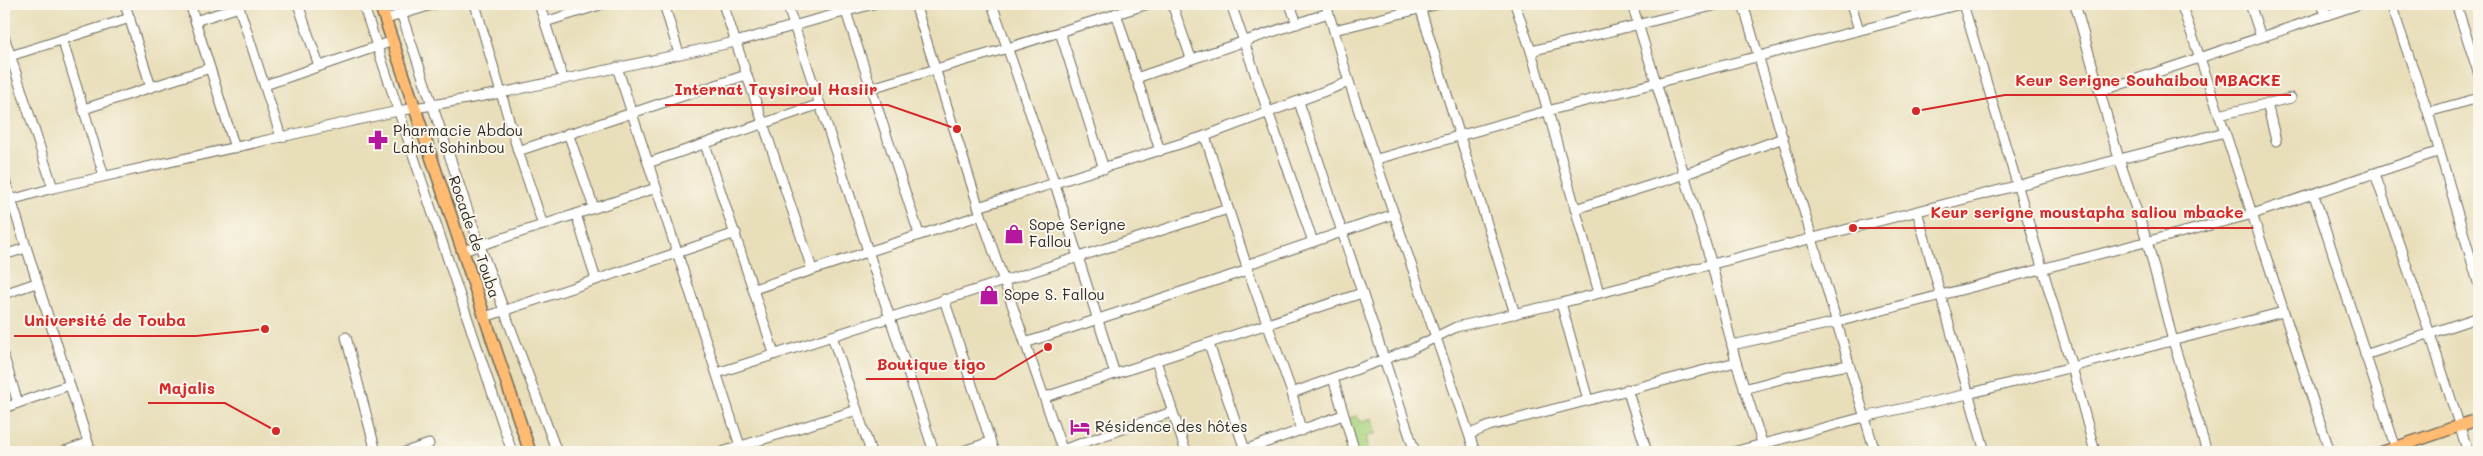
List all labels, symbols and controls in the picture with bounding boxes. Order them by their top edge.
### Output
callout: Keur Serigne Souhaibou MBACKE [2005,64,2291,95]
text: Keur Serigne Souhaibou MBACKE [2015,69,2281,90]
callout: Internat Taysiroul Hasiir [665,74,888,105]
text: Internat Taysiroul Hasiir [675,78,877,99]
place label: Pharmacie Abdou Lahat Sohinbou [393,120,523,157]
pharmacy icon: Pharmacie Abdou Lahat Sohinbou [367,129,389,151]
street label: Rocade de Touba [445,173,505,301]
callout: Keur serigne moustapha saliou mbacke [1920,197,2253,228]
text: Keur serigne moustapha saliou mbacke [1931,201,2243,222]
place label: Sope Serigne Fallou [1029,214,1126,251]
shop icon: Sope Serigne Fallou [1003,223,1025,245]
shop icon: Sope S. Fallou [978,284,1000,306]
place label: Sope S. Fallou [1004,284,1105,304]
callout: Université de Touba [14,305,196,336]
text: Université de Touba [24,309,186,330]
callout: Boutique tigo [866,348,995,379]
text: Boutique tigo [877,353,986,374]
callout: Majalis [148,372,225,403]
text: Majalis [159,377,215,398]
hotel icon: Résidence des hôtes [1069,416,1091,438]
place label: Résidence des hôtes [1095,416,1248,436]

